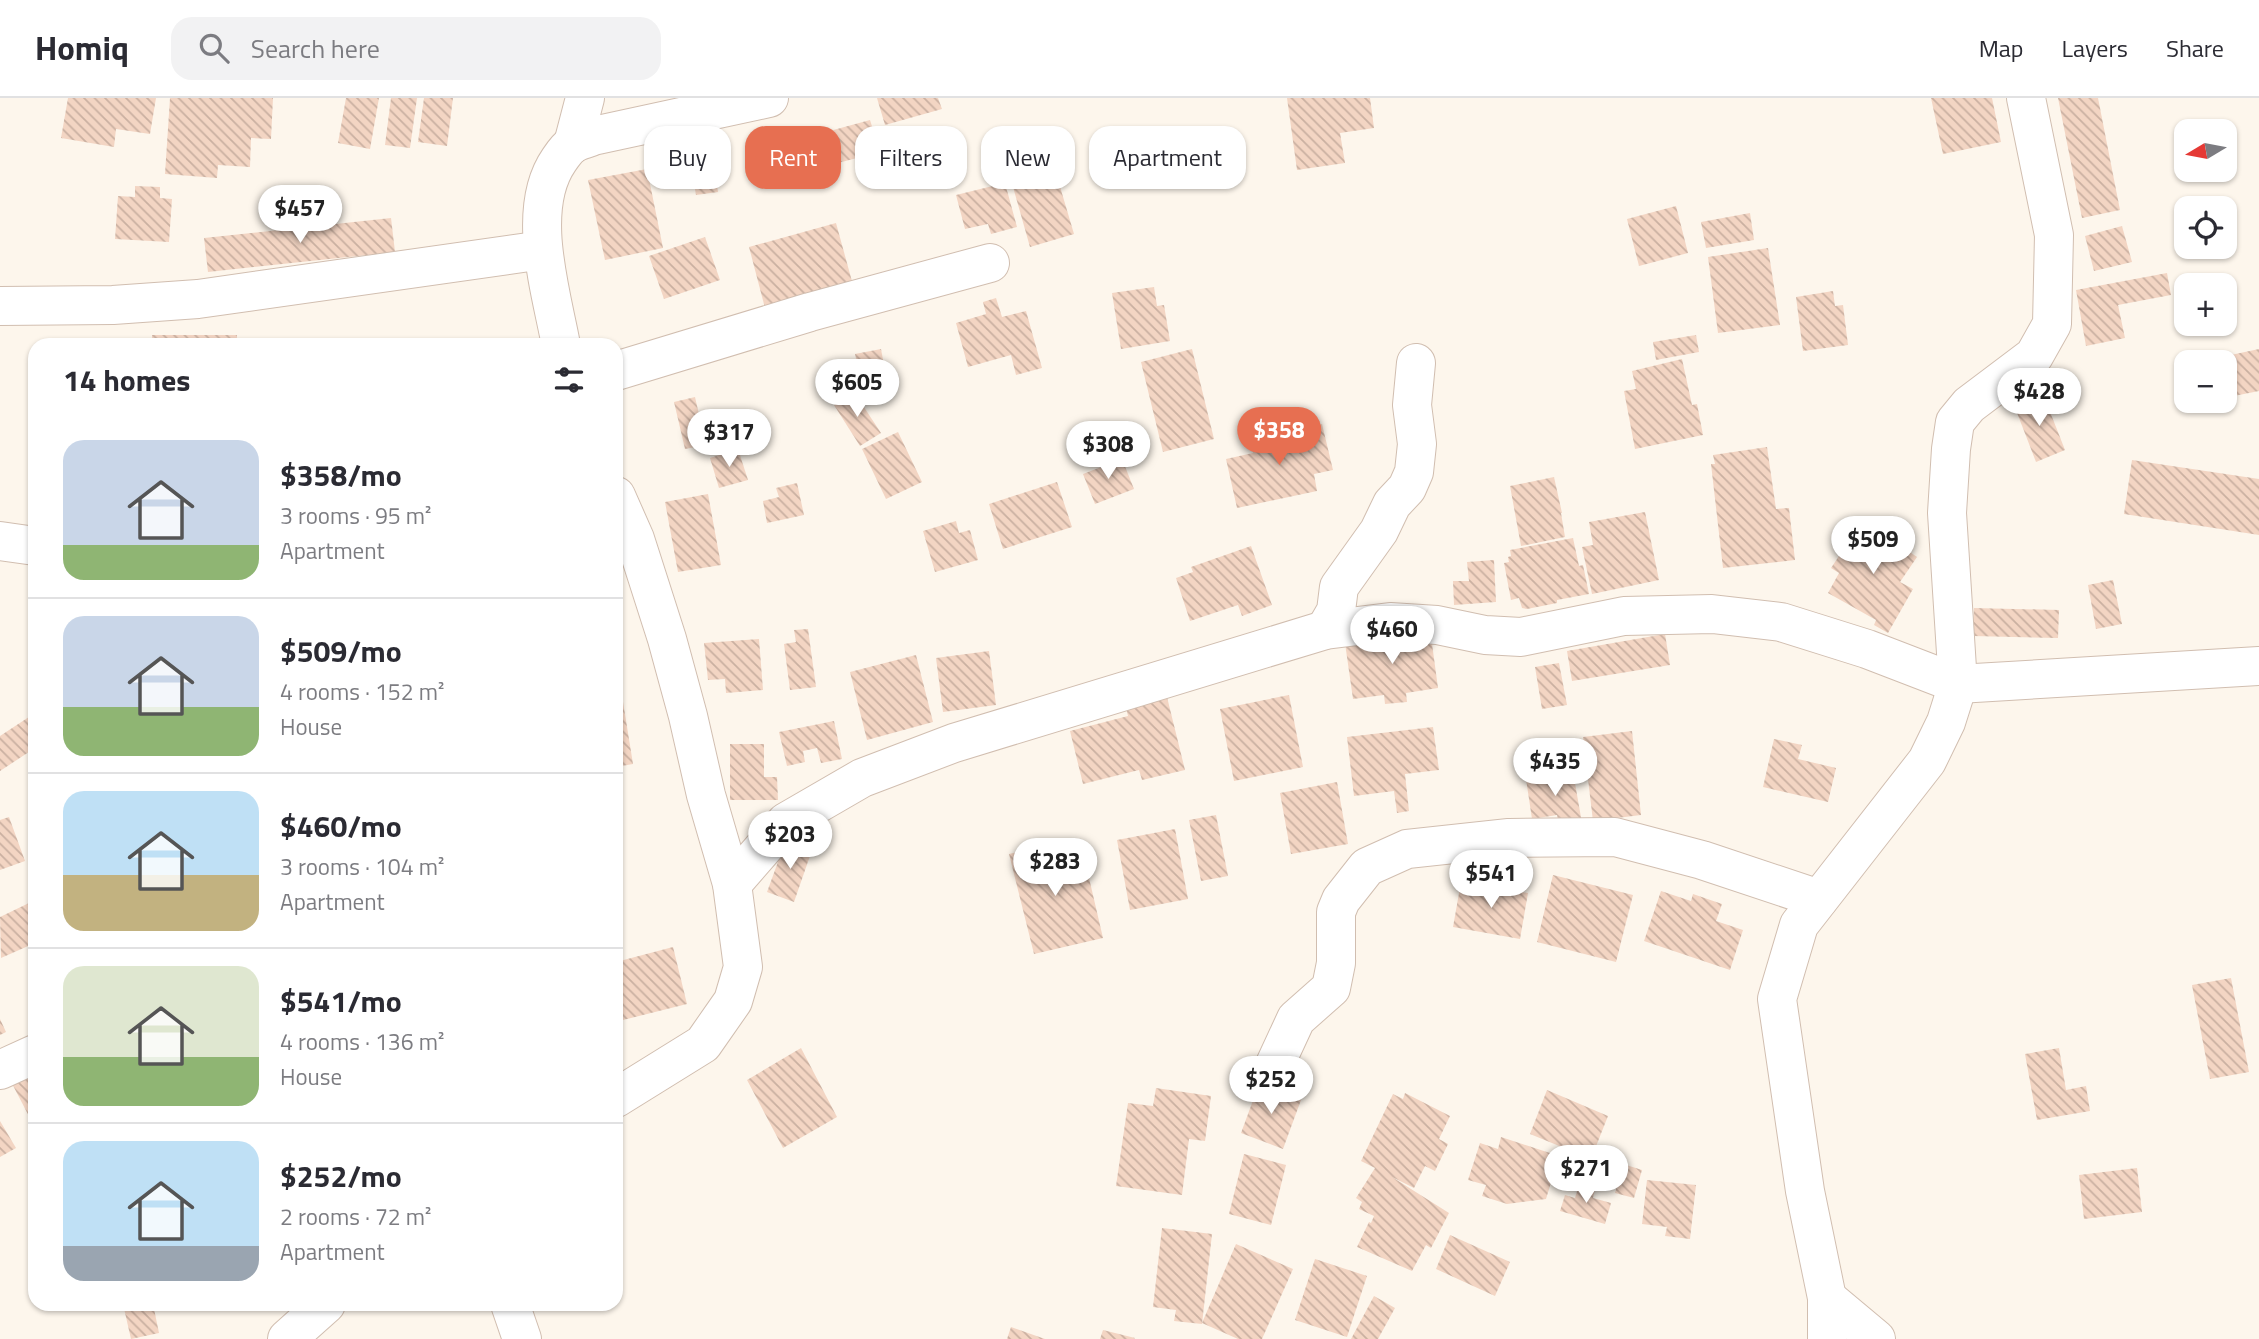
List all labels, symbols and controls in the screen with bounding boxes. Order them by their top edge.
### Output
search box [171,17,661,80]
text: Homiq [35,23,129,73]
icon: search [195,29,233,67]
text: Search here [251,29,380,68]
text: Map [1979,30,2024,66]
text: Layers [2062,30,2128,66]
text: Share [2166,30,2224,66]
north arrow [2174,119,2236,182]
map controls [2174,119,2237,413]
chip: Buy [644,126,731,189]
chip: Rent [745,126,841,189]
chip: Filters [855,126,967,189]
chip: New [981,126,1075,189]
chip: Apartment [1089,126,1246,189]
pin: $457 [259,186,341,245]
text: $457 [274,190,326,225]
button: locate [2174,196,2237,259]
button: + [2174,273,2237,336]
button: − [2174,350,2237,413]
text: 14 homes [63,357,190,403]
pin: $605 [816,360,898,419]
icon: filters [550,361,588,399]
text: $605 [831,364,883,399]
pin: $428 [1998,368,2080,428]
text: $428 [2013,373,2065,408]
pin: $358 [1238,408,1320,467]
pin: $317 [688,410,770,469]
text: $358 [1253,412,1305,447]
text: $317 [703,414,755,449]
pin: $308 [1067,422,1149,481]
text: $308 [1082,426,1134,461]
text: $358/mo [280,452,402,498]
icon: home [119,468,203,552]
text: 3 rooms · 95 m² [280,498,431,533]
pin: $509 [1832,517,1914,576]
text: $509 [1847,521,1899,556]
text: Apartment [280,533,385,568]
pin: $460 [1351,606,1433,666]
text: $460 [1366,611,1418,646]
text: $509/mo [280,628,402,674]
icon: home [119,644,203,728]
text: 4 rooms · 152 m² [280,674,444,709]
text: House [280,709,342,744]
pin: $435 [1514,738,1596,798]
text: $435 [1529,743,1581,778]
text: $460/mo [280,803,402,849]
pin: $203 [749,812,831,871]
text: $203 [764,816,816,851]
icon: home [119,819,203,903]
pin: $283 [1014,838,1096,898]
text: $283 [1029,843,1081,878]
text: 3 rooms · 104 m² [280,849,444,884]
pin: $541 [1450,850,1532,910]
text: $541 [1465,855,1517,890]
text: Apartment [280,884,385,919]
text: $541/mo [280,978,402,1024]
icon: home [119,994,203,1078]
text: 4 rooms · 136 m² [280,1024,444,1059]
pin: $252 [1230,1056,1312,1116]
text: House [280,1059,342,1094]
text: $252 [1245,1061,1297,1096]
pin: $271 [1545,1146,1627,1205]
text: $271 [1560,1150,1612,1185]
text: $252/mo [280,1153,402,1199]
icon: home [119,1169,203,1253]
text: 2 rooms · 72 m² [280,1199,431,1234]
text: Apartment [280,1234,385,1269]

